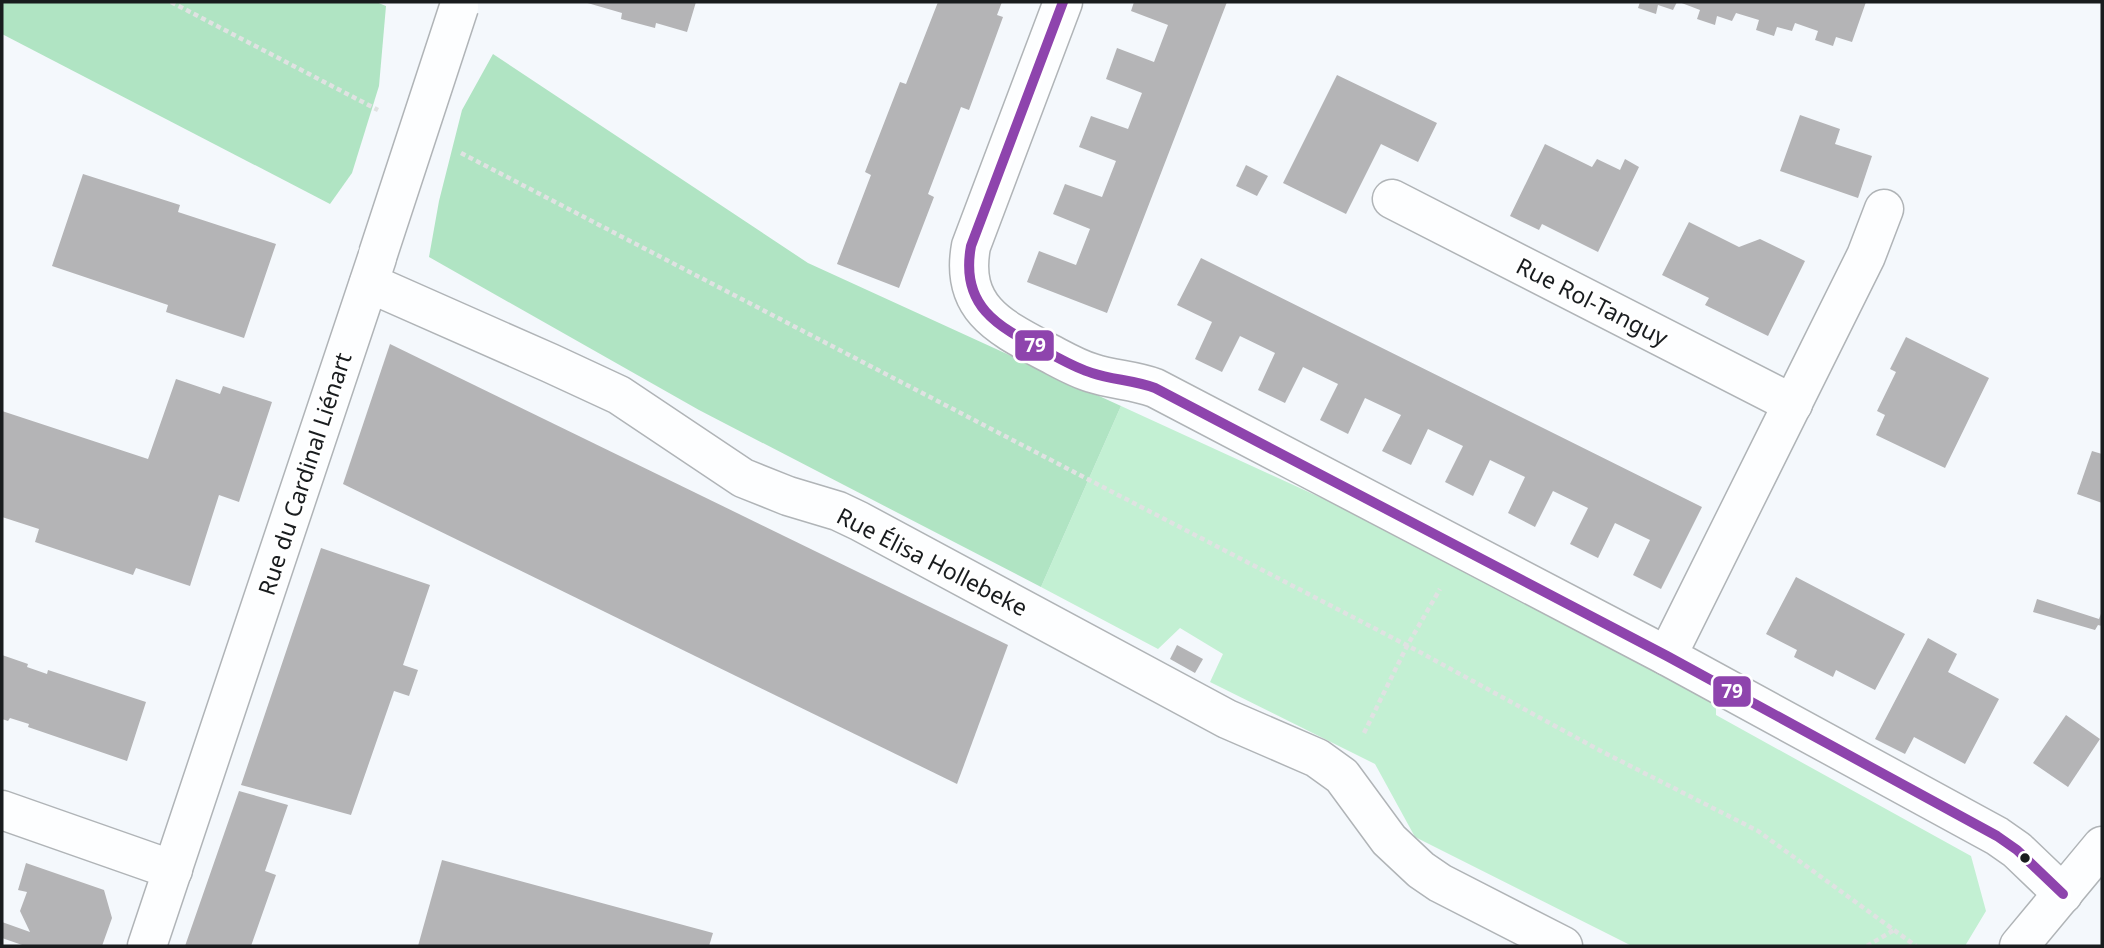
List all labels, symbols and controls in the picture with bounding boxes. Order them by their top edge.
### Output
street label: Rue Rol-Tanguy [1511,249,1674,353]
line badge: 79 [1014,329,1055,362]
text: 79 [1024,332,1046,358]
street label: Rue du Cardinal Liénart [250,348,358,599]
street label: Rue Élisa Hollebeke [832,499,1033,623]
line badge: 79 [1712,675,1752,708]
text: 79 [1721,678,1743,704]
unlabelled marker [2018,851,2032,865]

